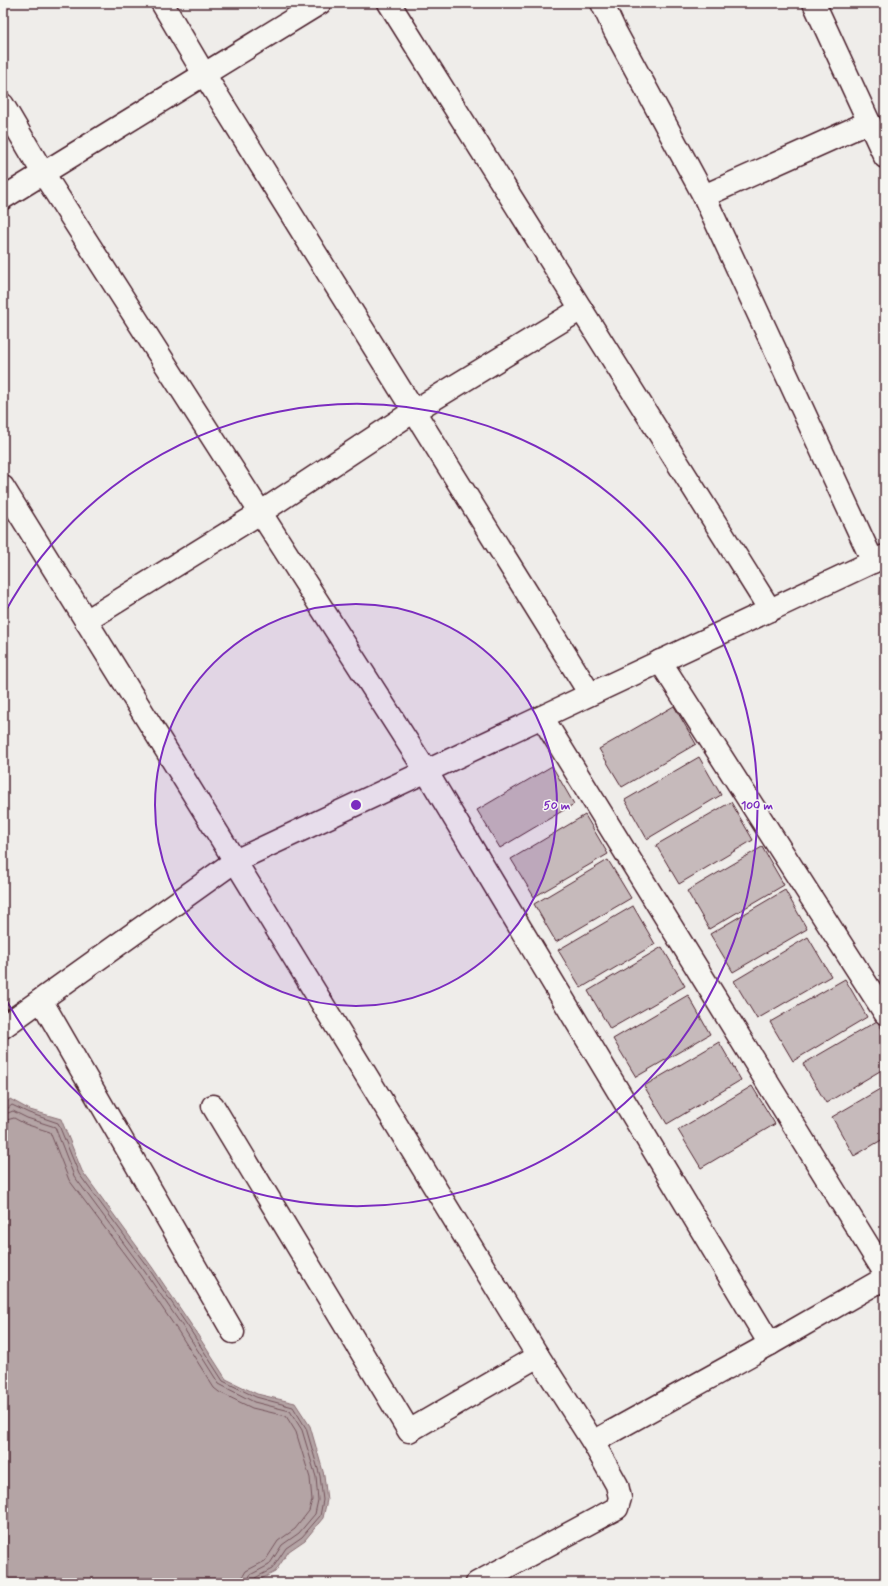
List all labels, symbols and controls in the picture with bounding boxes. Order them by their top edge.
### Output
centre of rings [349,798,363,812]
text: 50 m [544,798,571,814]
text: 100 m [741,798,774,814]

